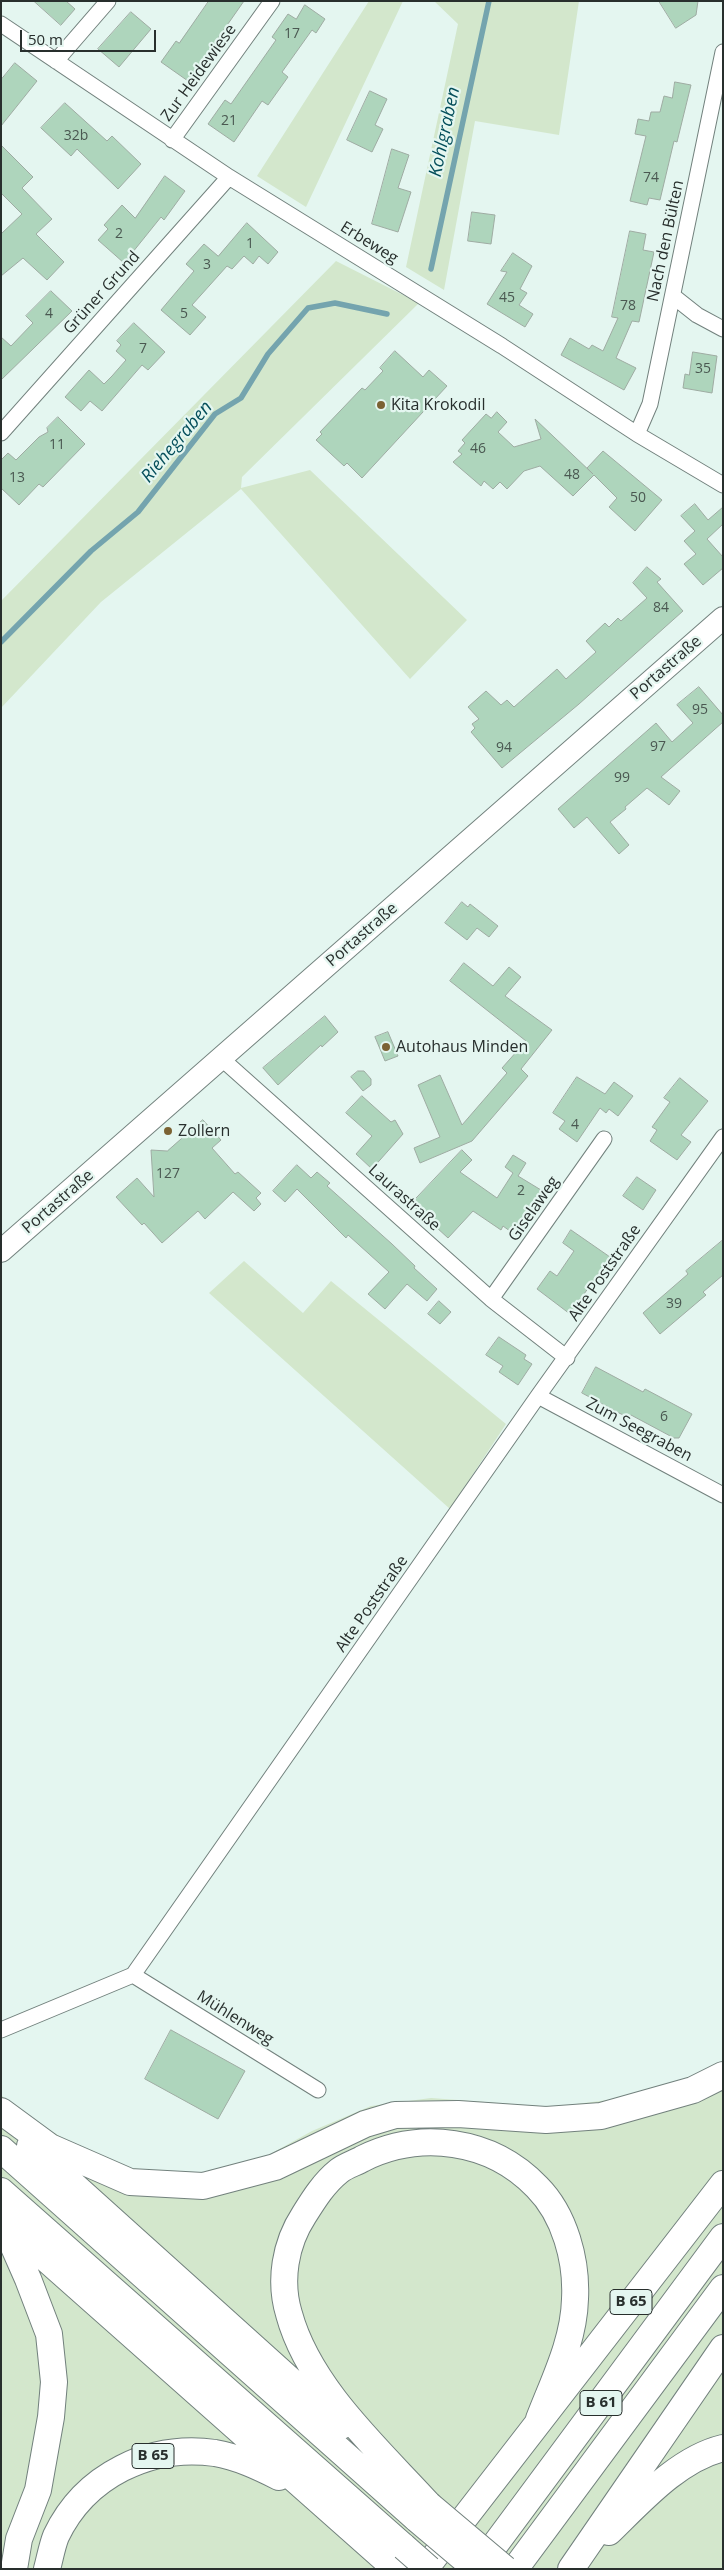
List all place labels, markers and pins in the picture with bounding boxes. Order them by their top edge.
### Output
place label: Kita Krokodil [391,395,485,415]
marker: Kita Krokodil [375,399,387,411]
place label: Autohaus Minden [396,1037,528,1057]
marker: Autohaus Minden [380,1041,392,1053]
place label: Zollern [178,1121,230,1141]
marker: Zollern [162,1125,174,1137]

